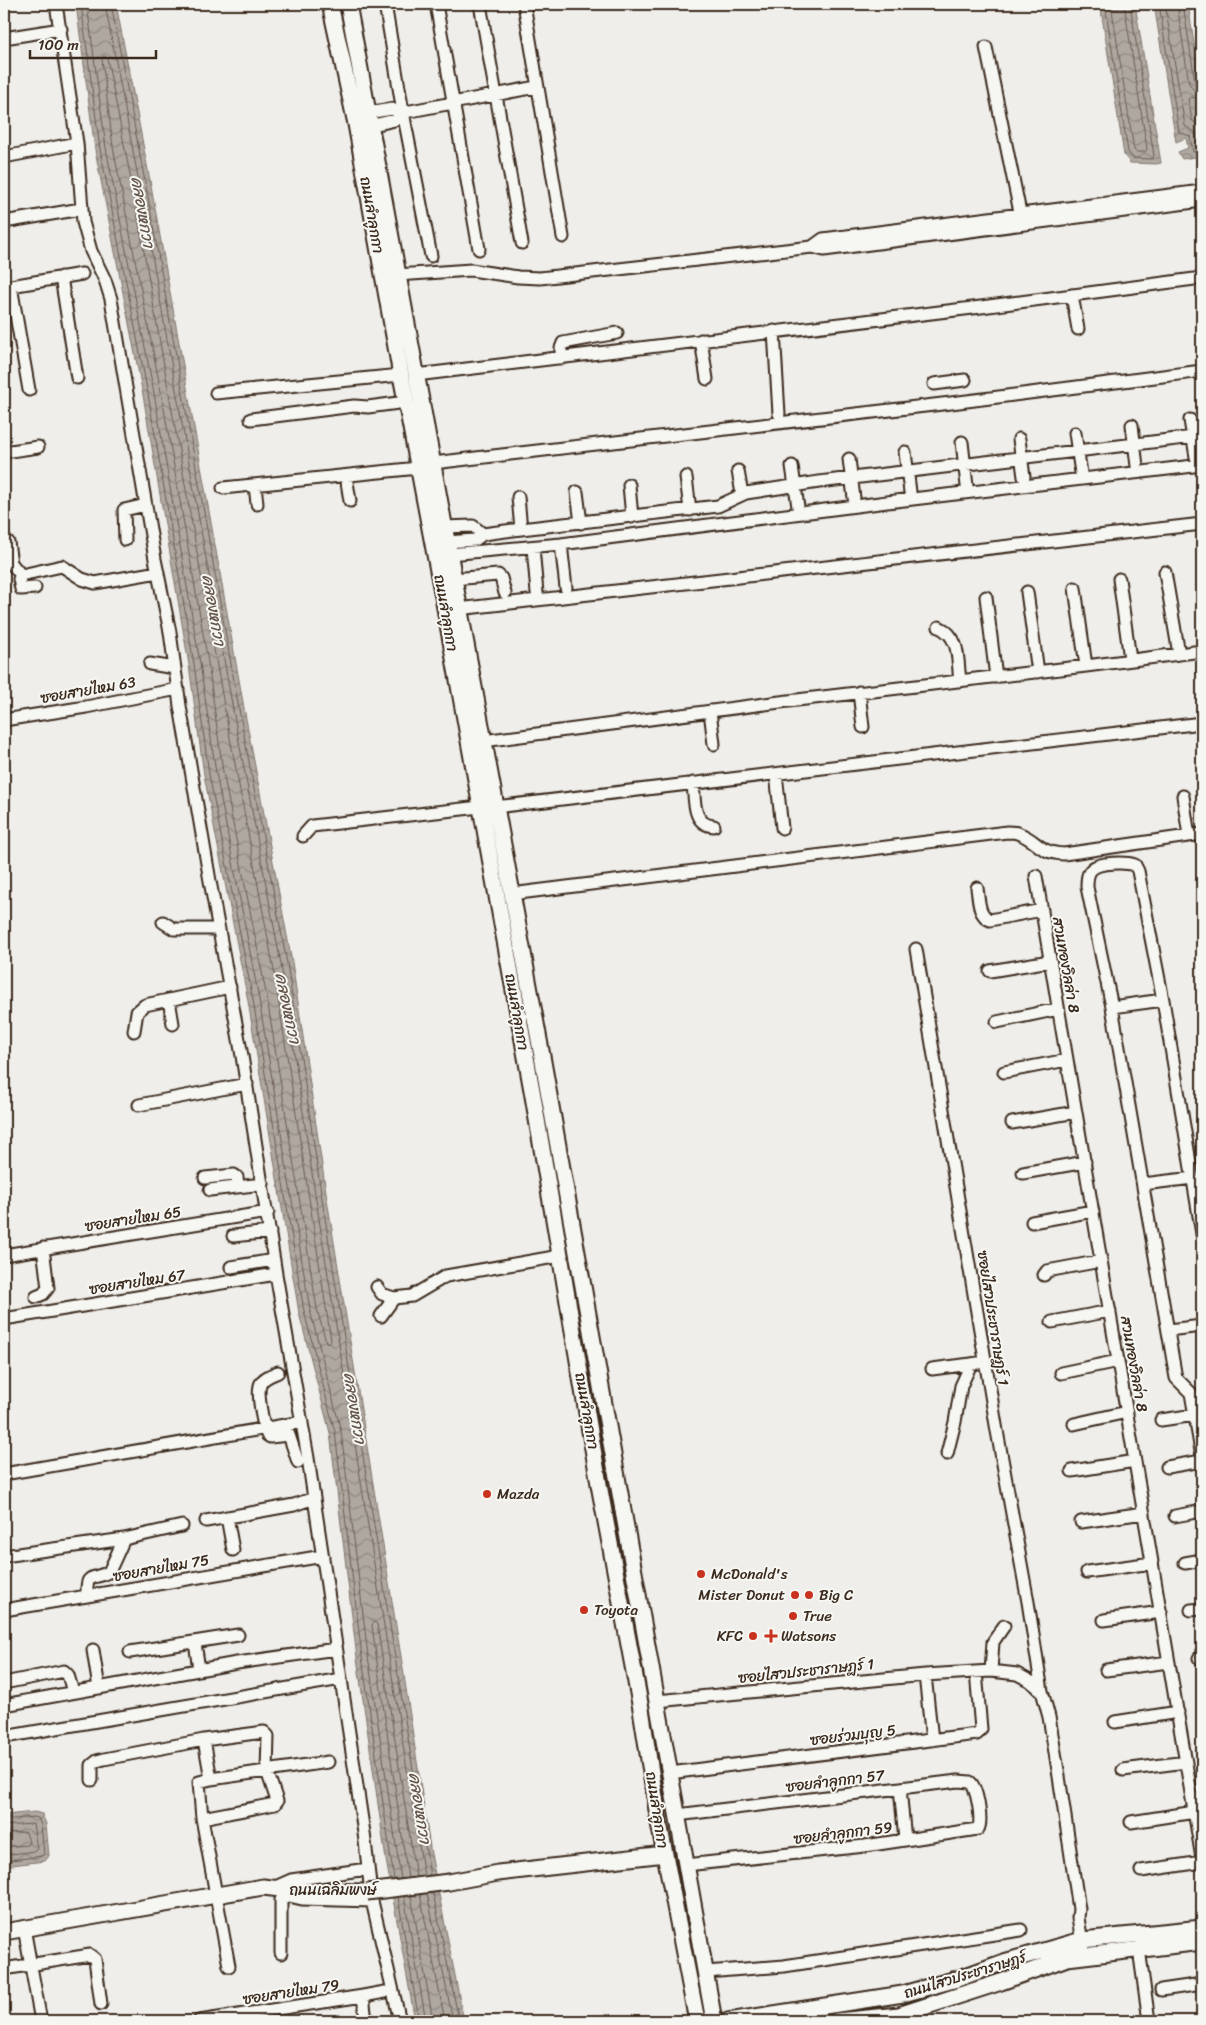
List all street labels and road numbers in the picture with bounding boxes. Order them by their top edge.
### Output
street label: ถนนลำลูกกา [352,174,392,256]
street label: ถนนลำลูกกา [426,572,466,654]
street label: ซอยสายไหม 63 [38,669,138,711]
street label: สวนทองวิลล่า 8 [1045,914,1087,1015]
street label: ถนนลำลูกกา [497,971,537,1053]
street label: ซอยสายไหม 65 [83,1199,183,1239]
street label: ซอยไสวประชาราษฎร์ 1 [969,1249,1017,1387]
street label: ซอยสายไหม 67 [87,1261,188,1302]
street label: สวนทองวิลล่า 8 [1113,1313,1155,1414]
street label: ถนนลำลูกกา [567,1370,607,1452]
street label: ซอยสายไหม 75 [111,1547,211,1589]
street label: ซอยไสวประชาราษฎร์ 1 [737,1651,875,1691]
street label: ซอยร่วมบุญ 5 [809,1717,897,1753]
street label: ซอยลำลูกกา 57 [784,1762,887,1800]
street label: ถนนลำลูกกา [638,1769,676,1851]
street label: ซอยลำลูกกา 59 [792,1814,894,1852]
street label: ถนนเฉลิมพงษ์ [289,1877,380,1903]
street label: ถนนไสวประชาราษฎร์ [901,1943,1032,2006]
street label: ซอยสายไหม 79 [241,1972,341,2012]

